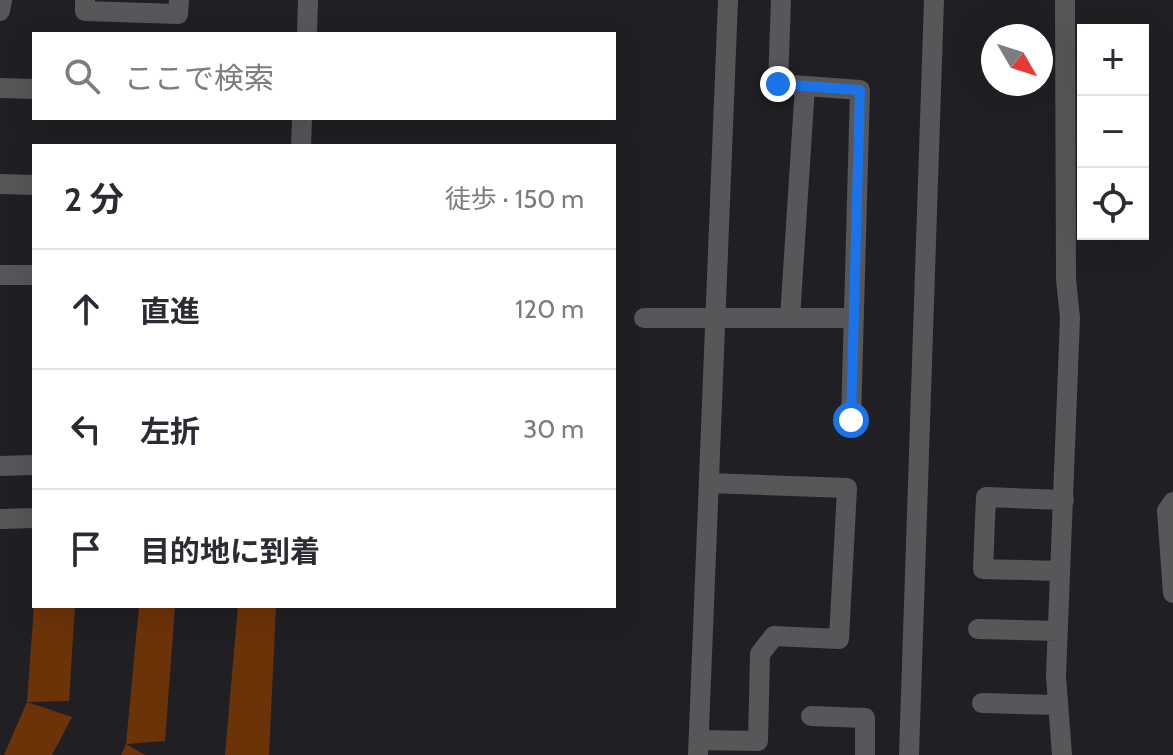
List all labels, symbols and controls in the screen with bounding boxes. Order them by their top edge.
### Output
north arrow [981,24,1053,96]
map controls [1077,24,1149,240]
button: + [1077,24,1149,96]
search box [32,32,616,120]
icon: search [60,54,104,98]
text: ここで検索 [124,60,274,97]
route end [760,66,796,102]
button: − [1077,96,1149,168]
button: locate [1077,168,1149,240]
text: 2 分 [64,178,124,220]
text: 徒歩 · 150 m [445,183,584,215]
icon: ahead [64,287,108,331]
text: 直進 [140,293,200,330]
text: 120 m [515,293,584,325]
route start [833,402,869,438]
icon: left [64,407,108,451]
text: 左折 [140,413,200,450]
text: 30 m [523,413,584,445]
icon: arrive [64,527,108,571]
text: 目的地に到着 [140,533,320,570]

